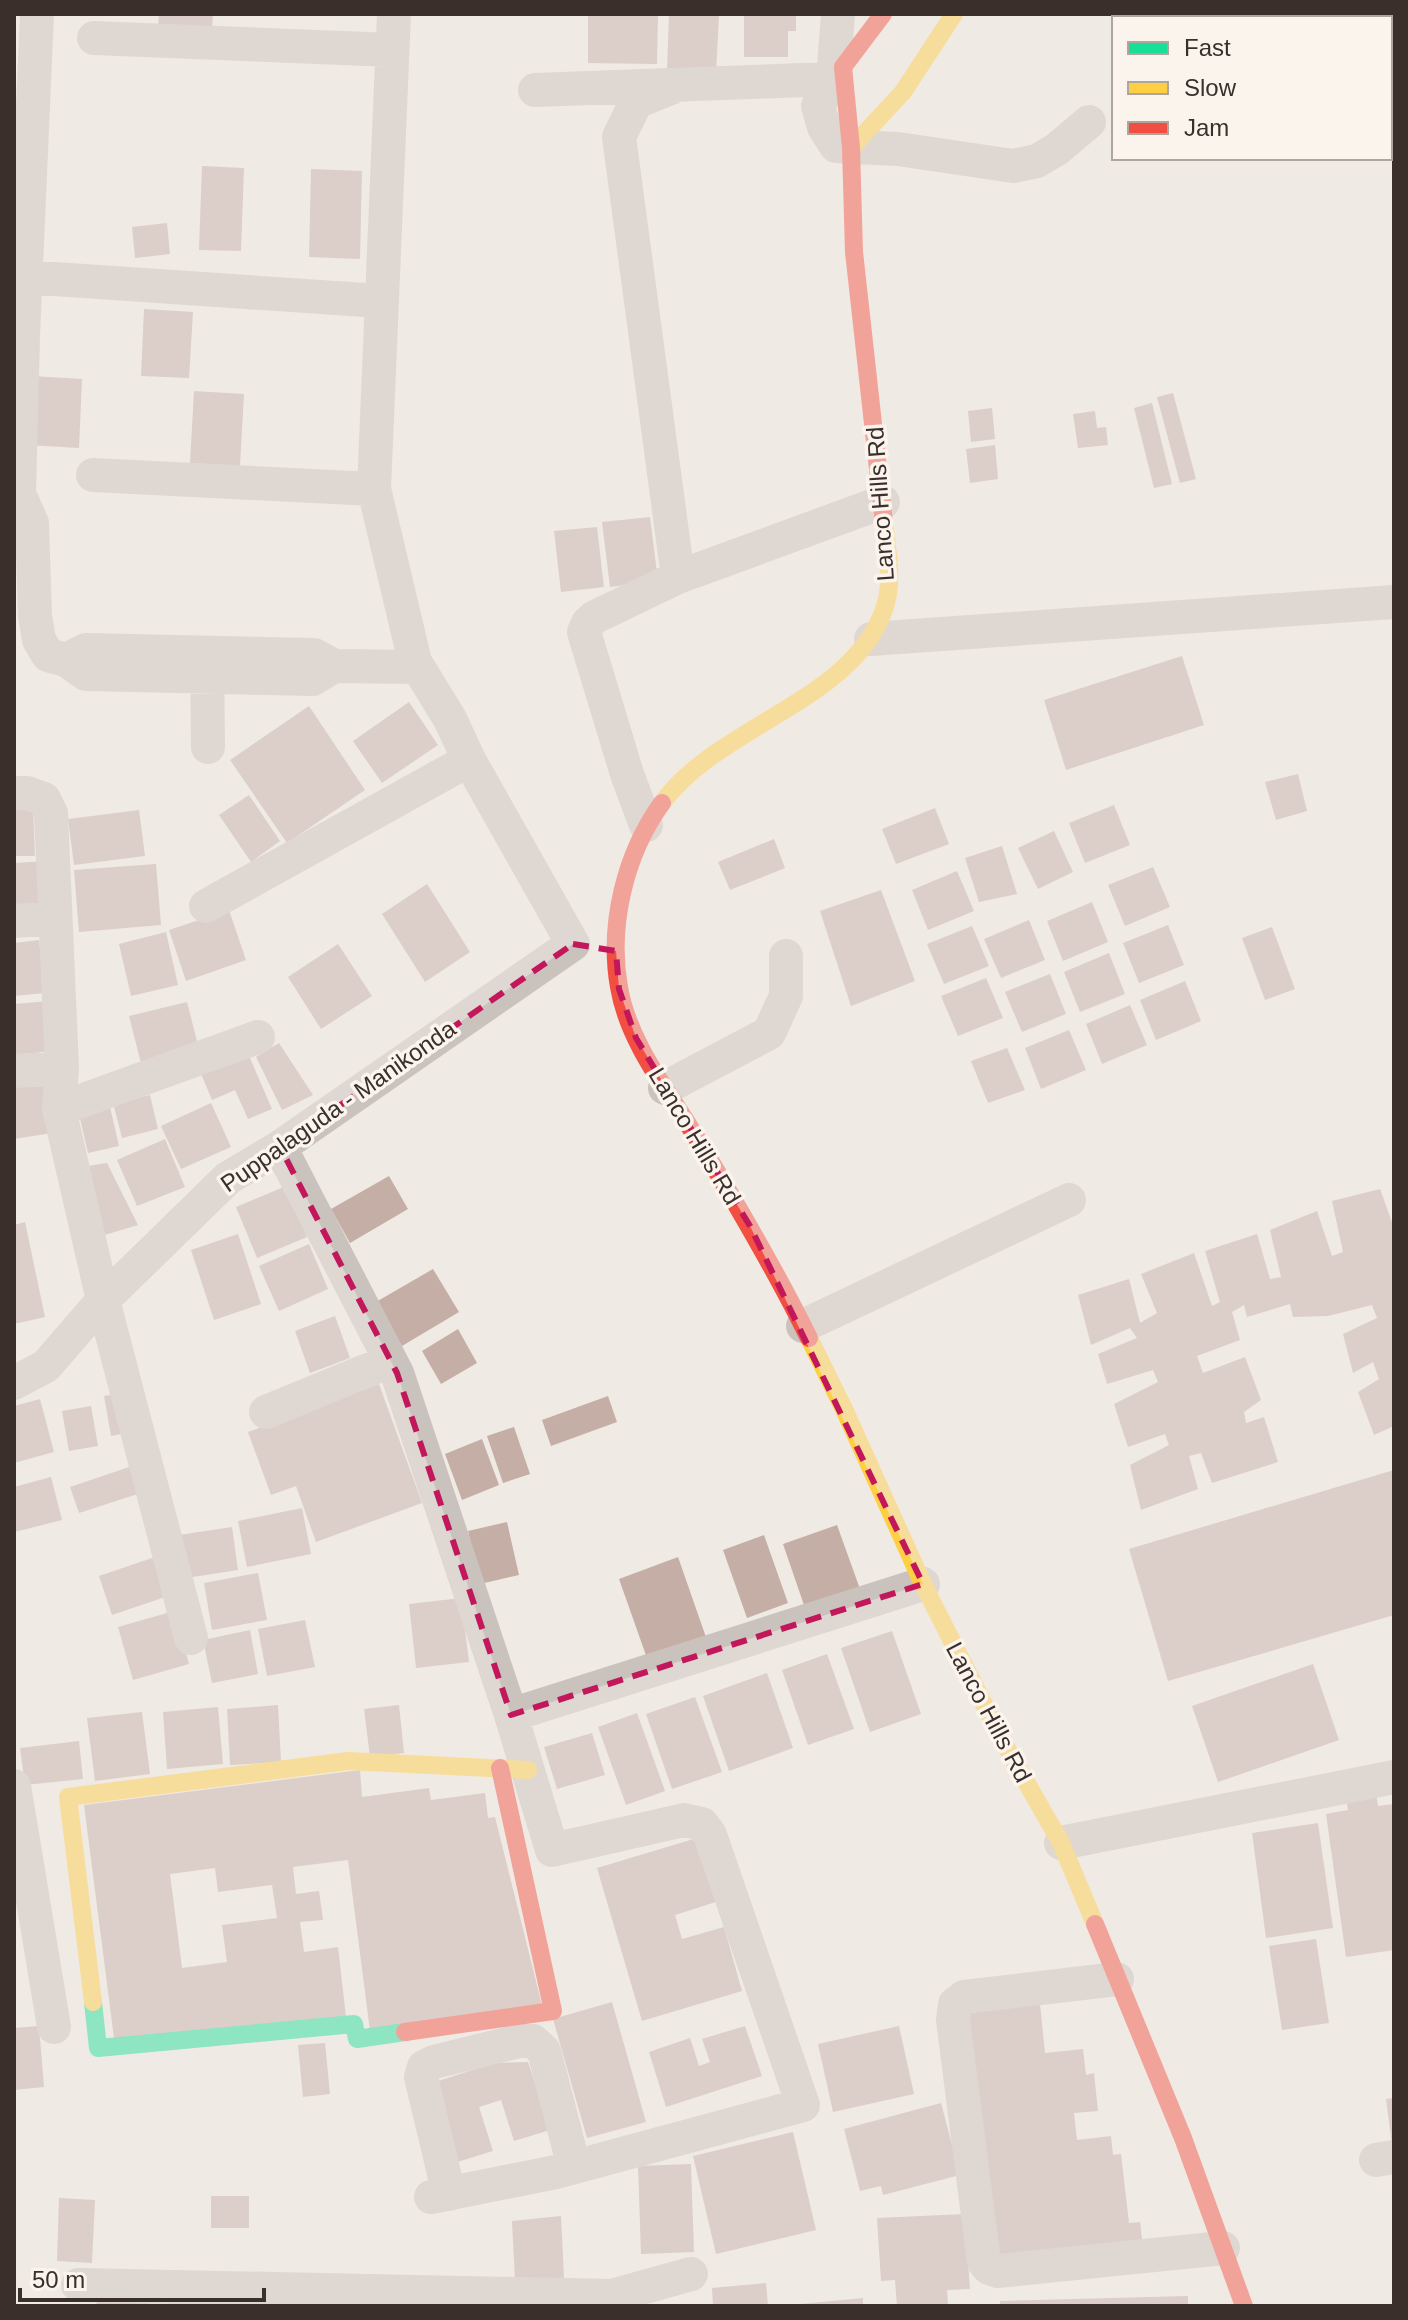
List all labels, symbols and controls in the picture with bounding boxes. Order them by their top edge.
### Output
legend [1112,16,1392,160]
text: Fast [1184,34,1231,61]
text: Slow [1184,74,1237,101]
text: Jam [1184,114,1229,141]
street label: Lanco Hills Rd [861,426,899,582]
street label: Puppalaguda - Manikonda [215,1014,461,1197]
street label: Lanco Hills Rd [644,1063,746,1209]
street label: Lanco Hills Rd [941,1637,1037,1787]
scale bar [20,2252,264,2302]
text: 50 m [32,2266,85,2293]

